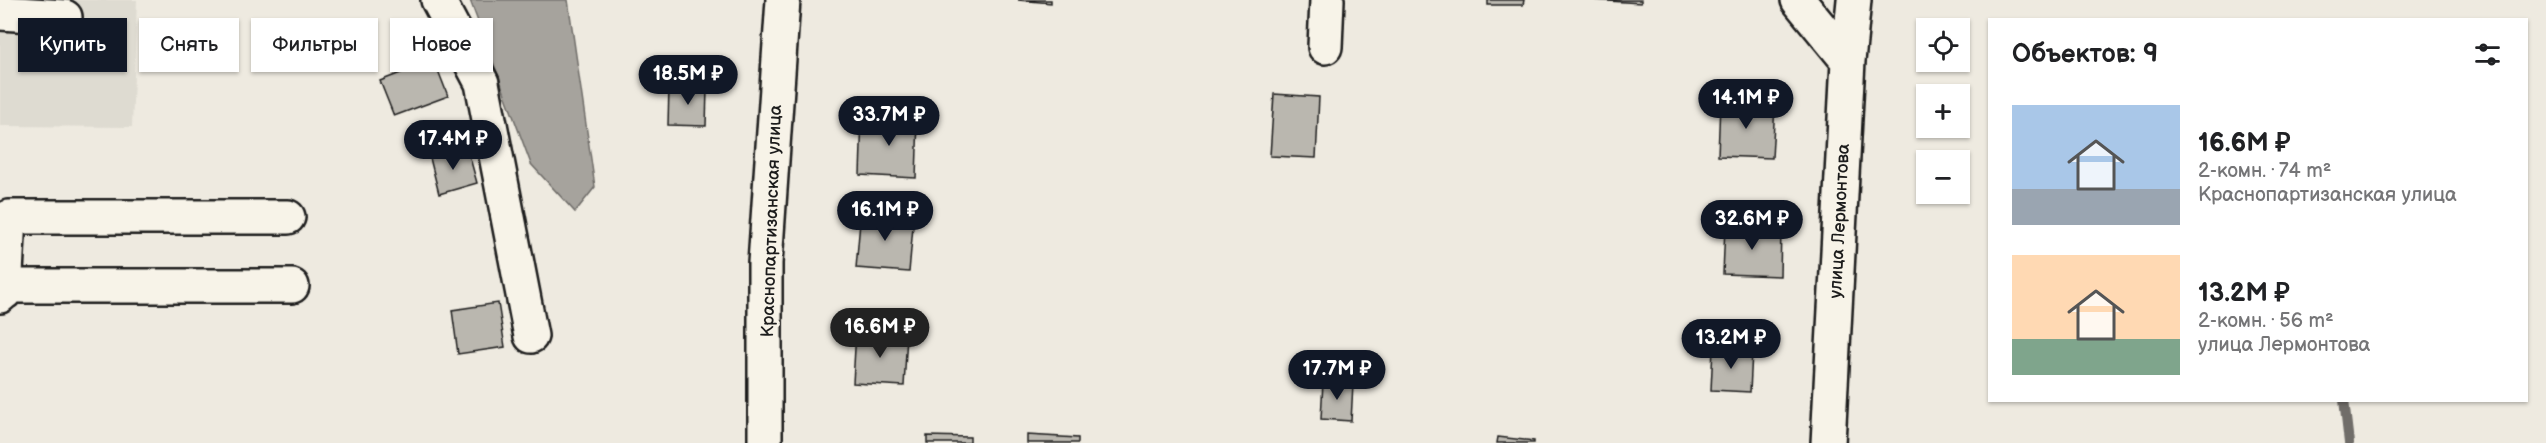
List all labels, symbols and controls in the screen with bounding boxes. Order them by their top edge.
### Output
chip: Купить [18,18,127,72]
chip: Снять [139,18,239,72]
chip: Фильтры [251,18,378,72]
chip: Новое [390,18,493,72]
map controls [1916,18,1970,204]
button: locate [1916,18,1970,72]
icon: filters [2471,38,2504,71]
text: Объектов: 9 [2012,39,2158,70]
pin: 18.5M ₽ [633,55,743,106]
text: 18.5M ₽ [653,62,723,86]
pin: 14.1M ₽ [1691,79,1801,130]
button: + [1916,84,1970,138]
text: 14.1M ₽ [1712,86,1780,110]
pin: 33.7M ₽ [834,96,944,147]
text: 33.7M ₽ [852,103,926,127]
street label: Краснопартизанская улица [757,104,786,338]
pin: 17.4M ₽ [398,120,508,171]
text: 17.4M ₽ [418,127,488,151]
text: 16.6M ₽ [2198,128,2291,159]
icon: home [2060,129,2132,201]
street label: улица Лермонтова [1825,143,1854,299]
button: − [1916,150,1970,204]
text: 2-комн. · 74 m² [2198,159,2331,183]
text: Краснопартизанская улица [2198,183,2457,207]
pin: 16.1M ₽ [830,191,940,242]
text: 16.1M ₽ [851,198,919,222]
pin: 32.6M ₽ [1697,200,1807,251]
text: 32.6M ₽ [1715,207,1789,231]
text: 13.2M ₽ [2198,278,2290,309]
icon: home [2060,279,2132,351]
pin: 16.6M ₽ [825,308,935,359]
text: 2-комн. · 56 m² [2198,309,2334,333]
text: 16.6M ₽ [844,315,916,339]
pin: 13.2M ₽ [1676,319,1786,370]
text: 13.2M ₽ [1696,326,1766,350]
text: улица Лермонтова [2198,333,2370,357]
pin: 17.7M ₽ [1282,350,1392,401]
text: 17.7M ₽ [1302,357,1372,381]

